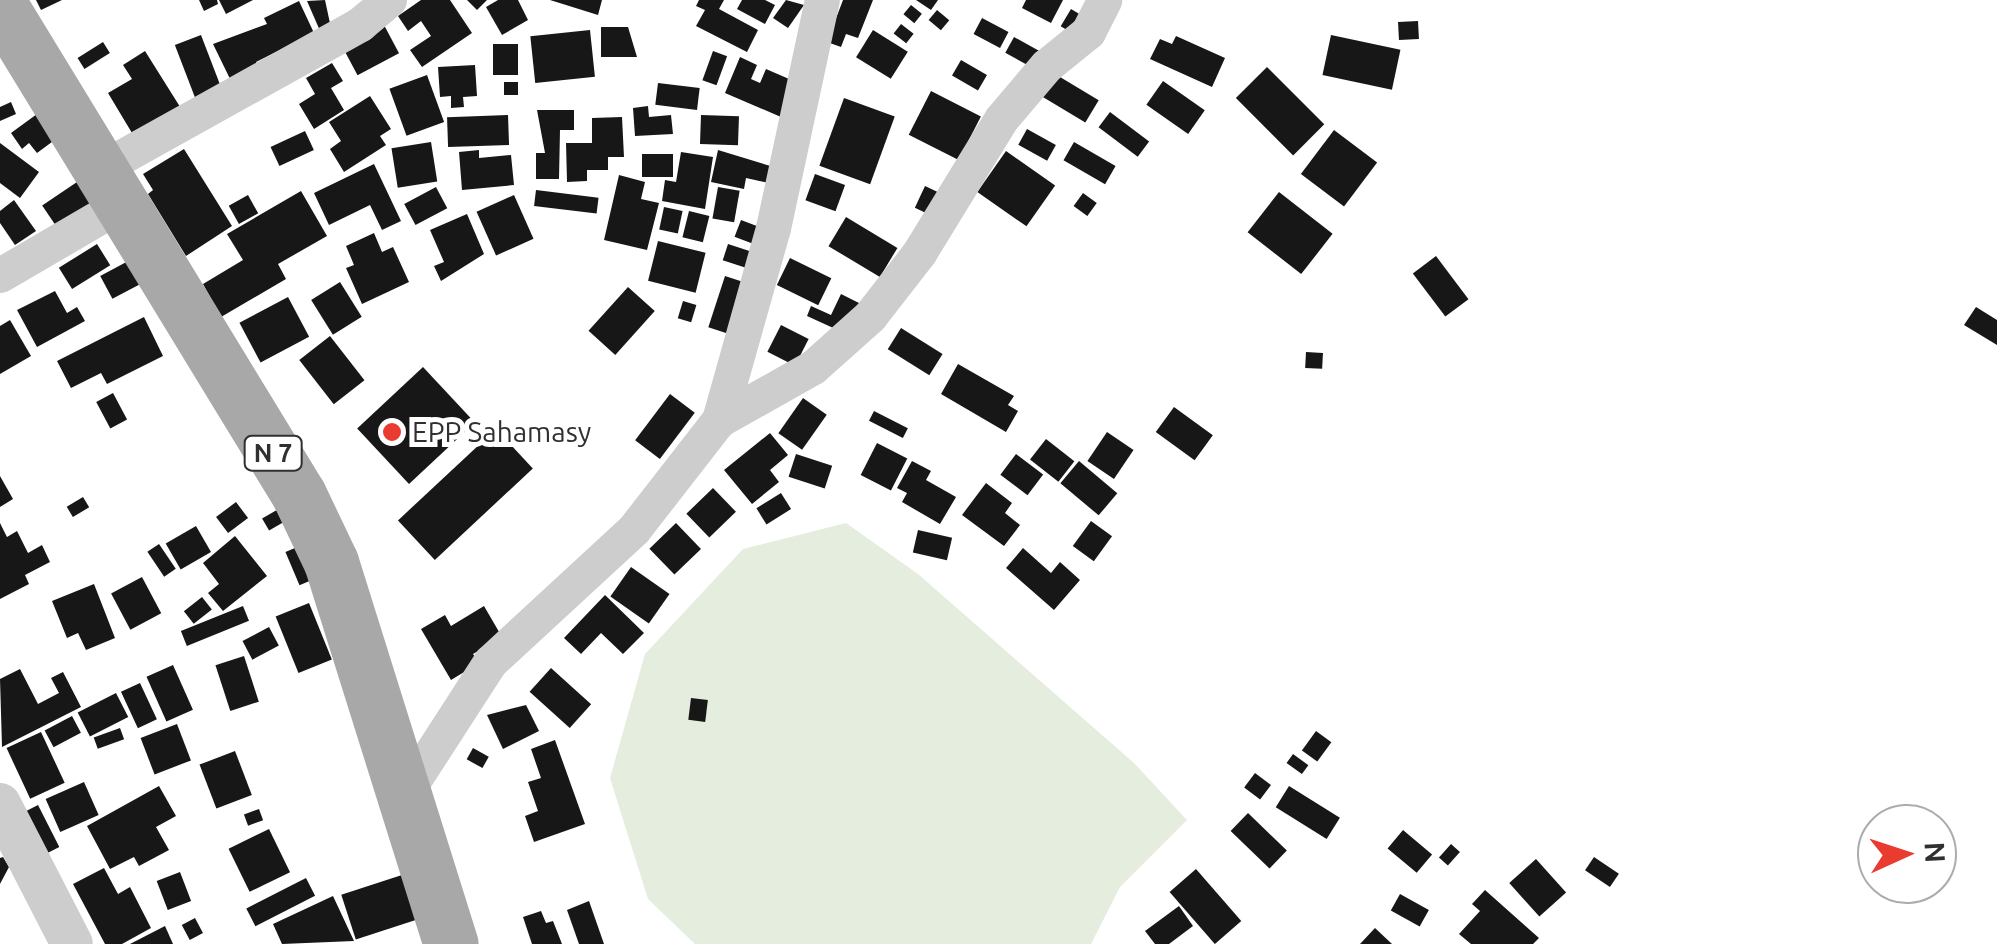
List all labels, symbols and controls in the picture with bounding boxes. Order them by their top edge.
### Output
place label: EPP Sahamasy [412,415,591,449]
marker: EPP Sahamasy [381,421,403,443]
road number: N 7 [243,433,303,473]
north arrow [1857,804,1957,904]
text: N [1919,841,1951,864]

